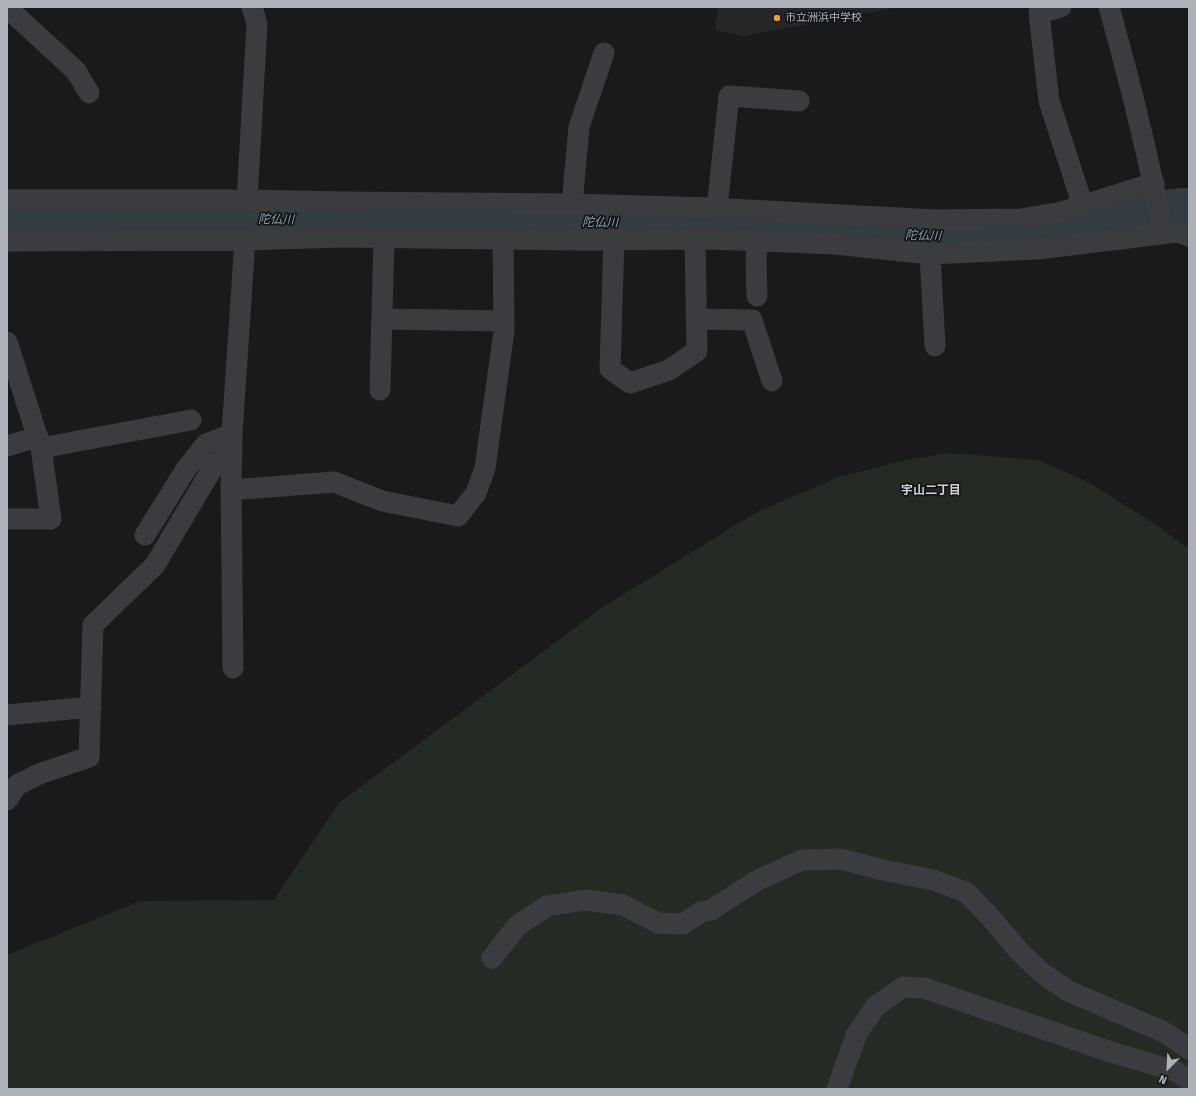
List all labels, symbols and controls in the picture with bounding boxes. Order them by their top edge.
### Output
place label: 市立洲浜中学校 [785,11,862,25]
marker: 市立洲浜中学校 [772,13,782,23]
water label: 陀仏川 [258,212,294,228]
water label: 陀仏川 [582,215,618,231]
water label: 陀仏川 [905,228,941,244]
district label: 宇山二丁目 [901,484,961,498]
north arrow [1148,1048,1188,1088]
text: N [1157,1072,1169,1087]

